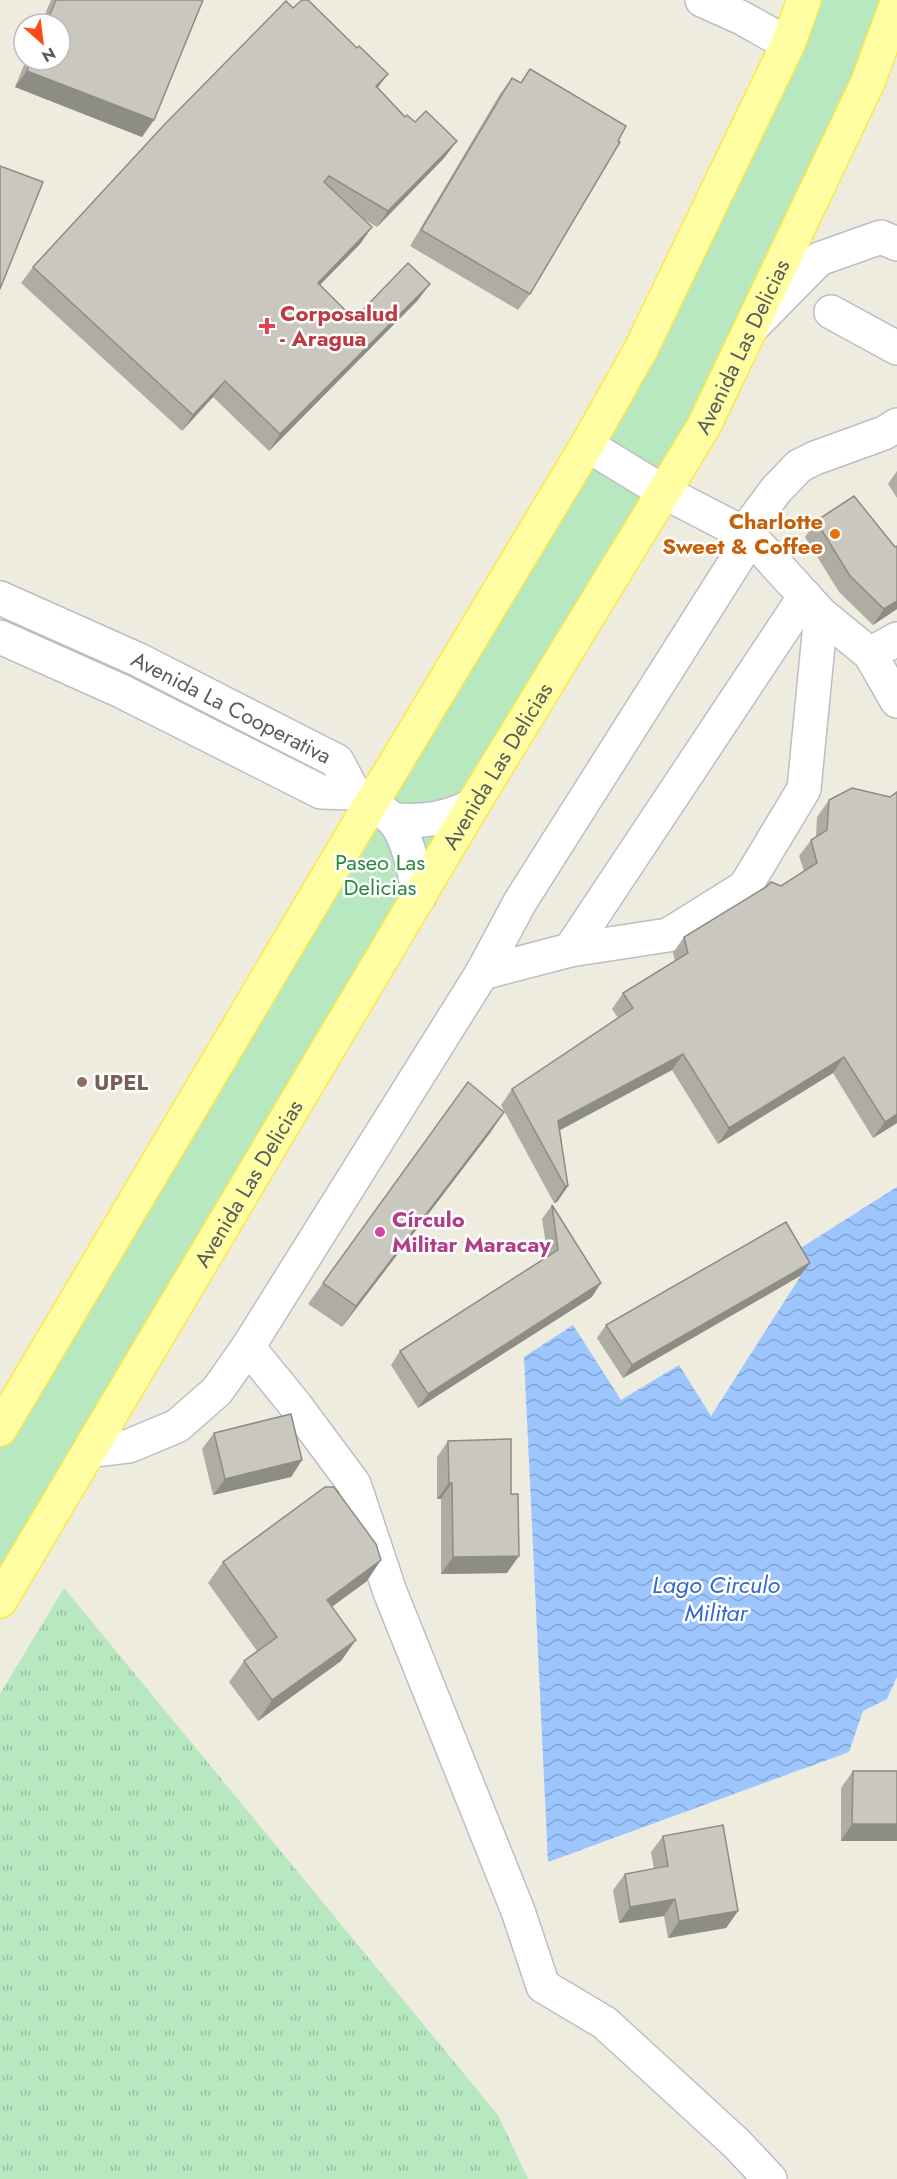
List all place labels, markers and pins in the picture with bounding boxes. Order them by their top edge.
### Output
place label: Corposalud - Aragua [280,297,398,354]
marker: Corposalud - Aragua [258,317,276,335]
place label: Charlotte Sweet & Coffee [662,505,823,562]
marker: Charlotte Sweet & Coffee [828,527,842,541]
place label: UPEL [94,1066,148,1098]
marker: UPEL [75,1075,89,1089]
place label: Círculo Militar Maracay [392,1203,551,1260]
marker: Círculo Militar Maracay [373,1225,387,1239]

